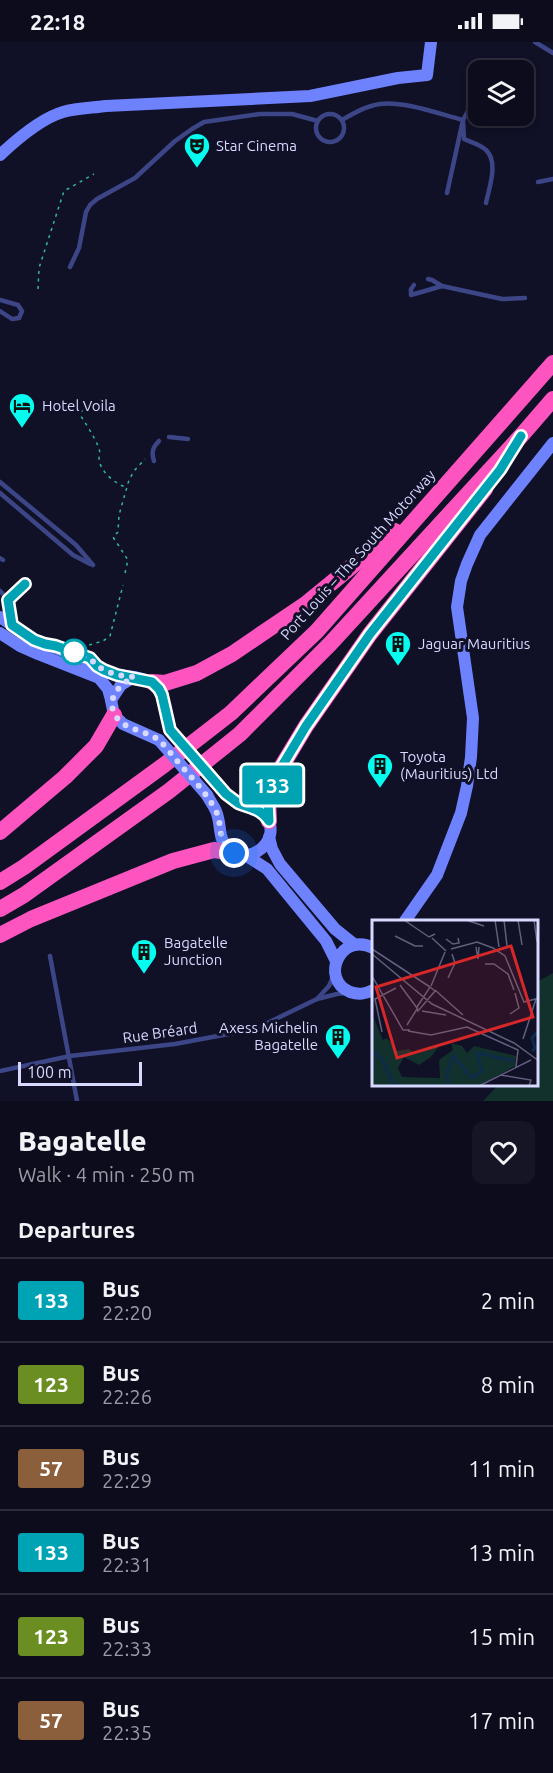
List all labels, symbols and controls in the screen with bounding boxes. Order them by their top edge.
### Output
text: 22:18 [30,9,85,34]
map controls [468,60,534,126]
button: layers [468,60,534,126]
theatre icon: Star Cinema [182,131,212,169]
place label: Star Cinema [216,137,297,154]
hotel icon: Hotel Voila [7,391,37,429]
place label: Hotel Voila [42,397,116,414]
street label: Port Louis – The South Motorway [277,466,438,643]
building icon: Jaguar Mauritius [383,629,413,667]
place label: Jaguar Mauritius [418,635,530,652]
unlabelled marker [61,639,87,665]
place label: Toyota (Mauritius) Ltd [400,748,498,782]
building icon: Toyota (Mauritius) Ltd [365,751,395,789]
line badge: 133 [238,766,306,804]
text: 133 [254,773,290,797]
your location [219,838,249,868]
inset map [372,920,538,1086]
place label: Bagatelle Junction [164,934,228,968]
building icon: Bagatelle Junction [129,937,159,975]
street label: Rue Bréard [121,1019,198,1046]
place label: Axess Michelin Bagatelle [219,1019,318,1053]
building icon: Axess Michelin Bagatelle [323,1022,353,1060]
scale bar [18,1059,142,1086]
text: 100 m [27,1063,72,1081]
button: heart [472,1121,535,1184]
text: Bagatelle [18,1125,147,1156]
text: Walk · 4 min · 250 m [18,1163,195,1186]
text: Departures [18,1217,135,1242]
text: Bus [102,1276,140,1301]
text: 133 [33,1288,69,1312]
text: 2 min [481,1288,535,1313]
text: 22:20 [102,1301,152,1324]
text: Bus [102,1360,140,1385]
text: 123 [33,1372,69,1396]
text: 8 min [481,1372,535,1397]
text: 22:26 [102,1385,152,1408]
text: Bus [102,1444,140,1469]
text: 57 [39,1456,63,1480]
text: 11 min [468,1456,535,1481]
text: 22:29 [102,1469,152,1492]
text: Bus [102,1528,140,1553]
text: 133 [33,1540,69,1564]
text: 13 min [468,1540,535,1565]
text: 22:31 [102,1553,152,1576]
text: Bus [102,1612,140,1637]
text: 123 [33,1624,69,1648]
text: 15 min [468,1624,535,1649]
text: 22:33 [102,1637,152,1660]
text: Bus [102,1696,140,1721]
text: 57 [39,1708,63,1732]
text: 17 min [468,1708,535,1733]
text: 22:35 [102,1721,152,1744]

